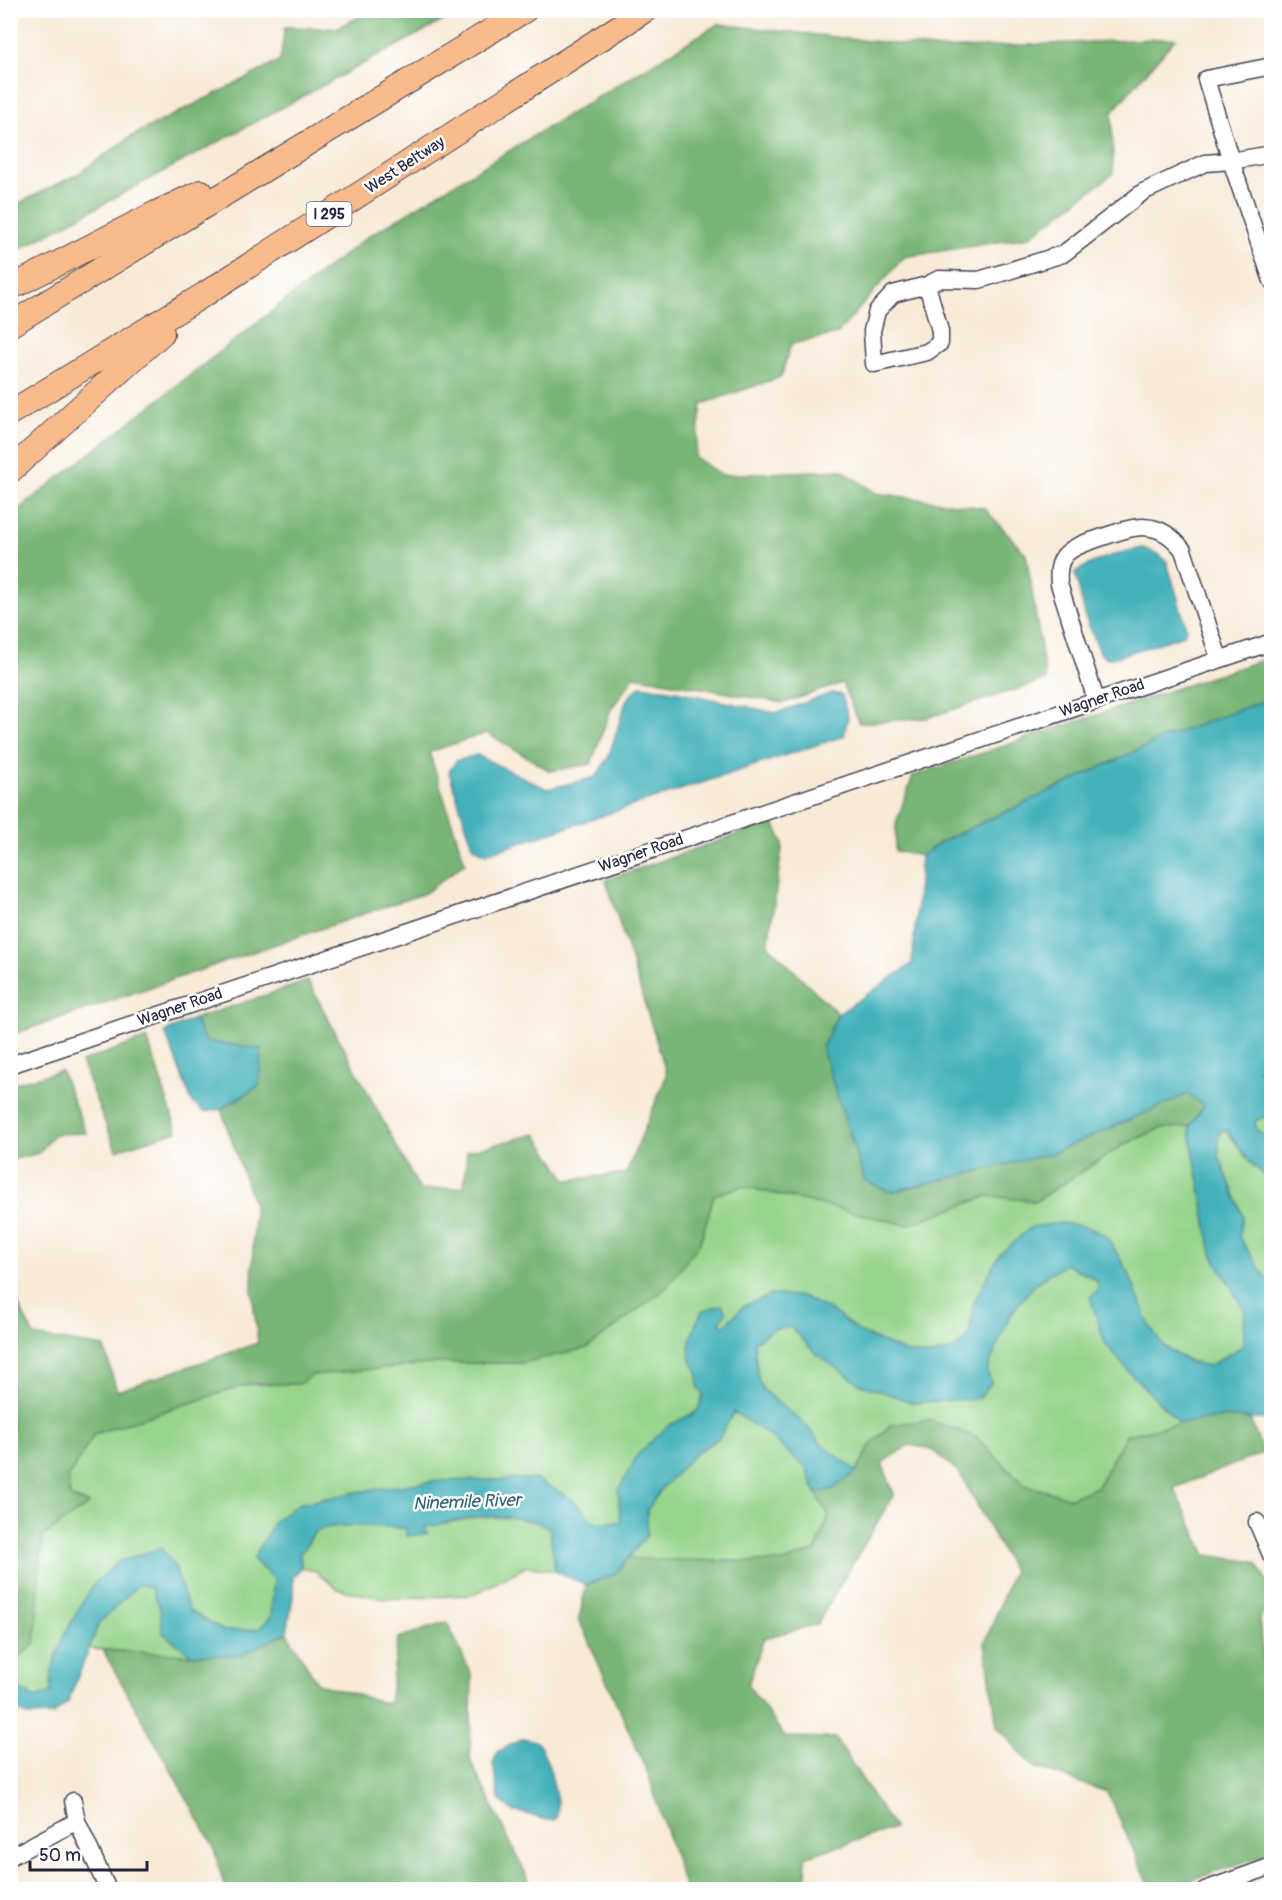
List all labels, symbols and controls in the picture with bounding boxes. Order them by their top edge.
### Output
street label: West Beltway [361,132,449,198]
road number: I 295 [306,202,352,226]
street label: Wagner Road [1057,674,1147,722]
street label: Wagner Road [596,829,686,877]
street label: Wagner Road [135,983,225,1031]
water label: Ninemile River [413,1489,524,1515]
scale bar [30,1834,147,1872]
text: 50 m [39,1844,81,1867]

